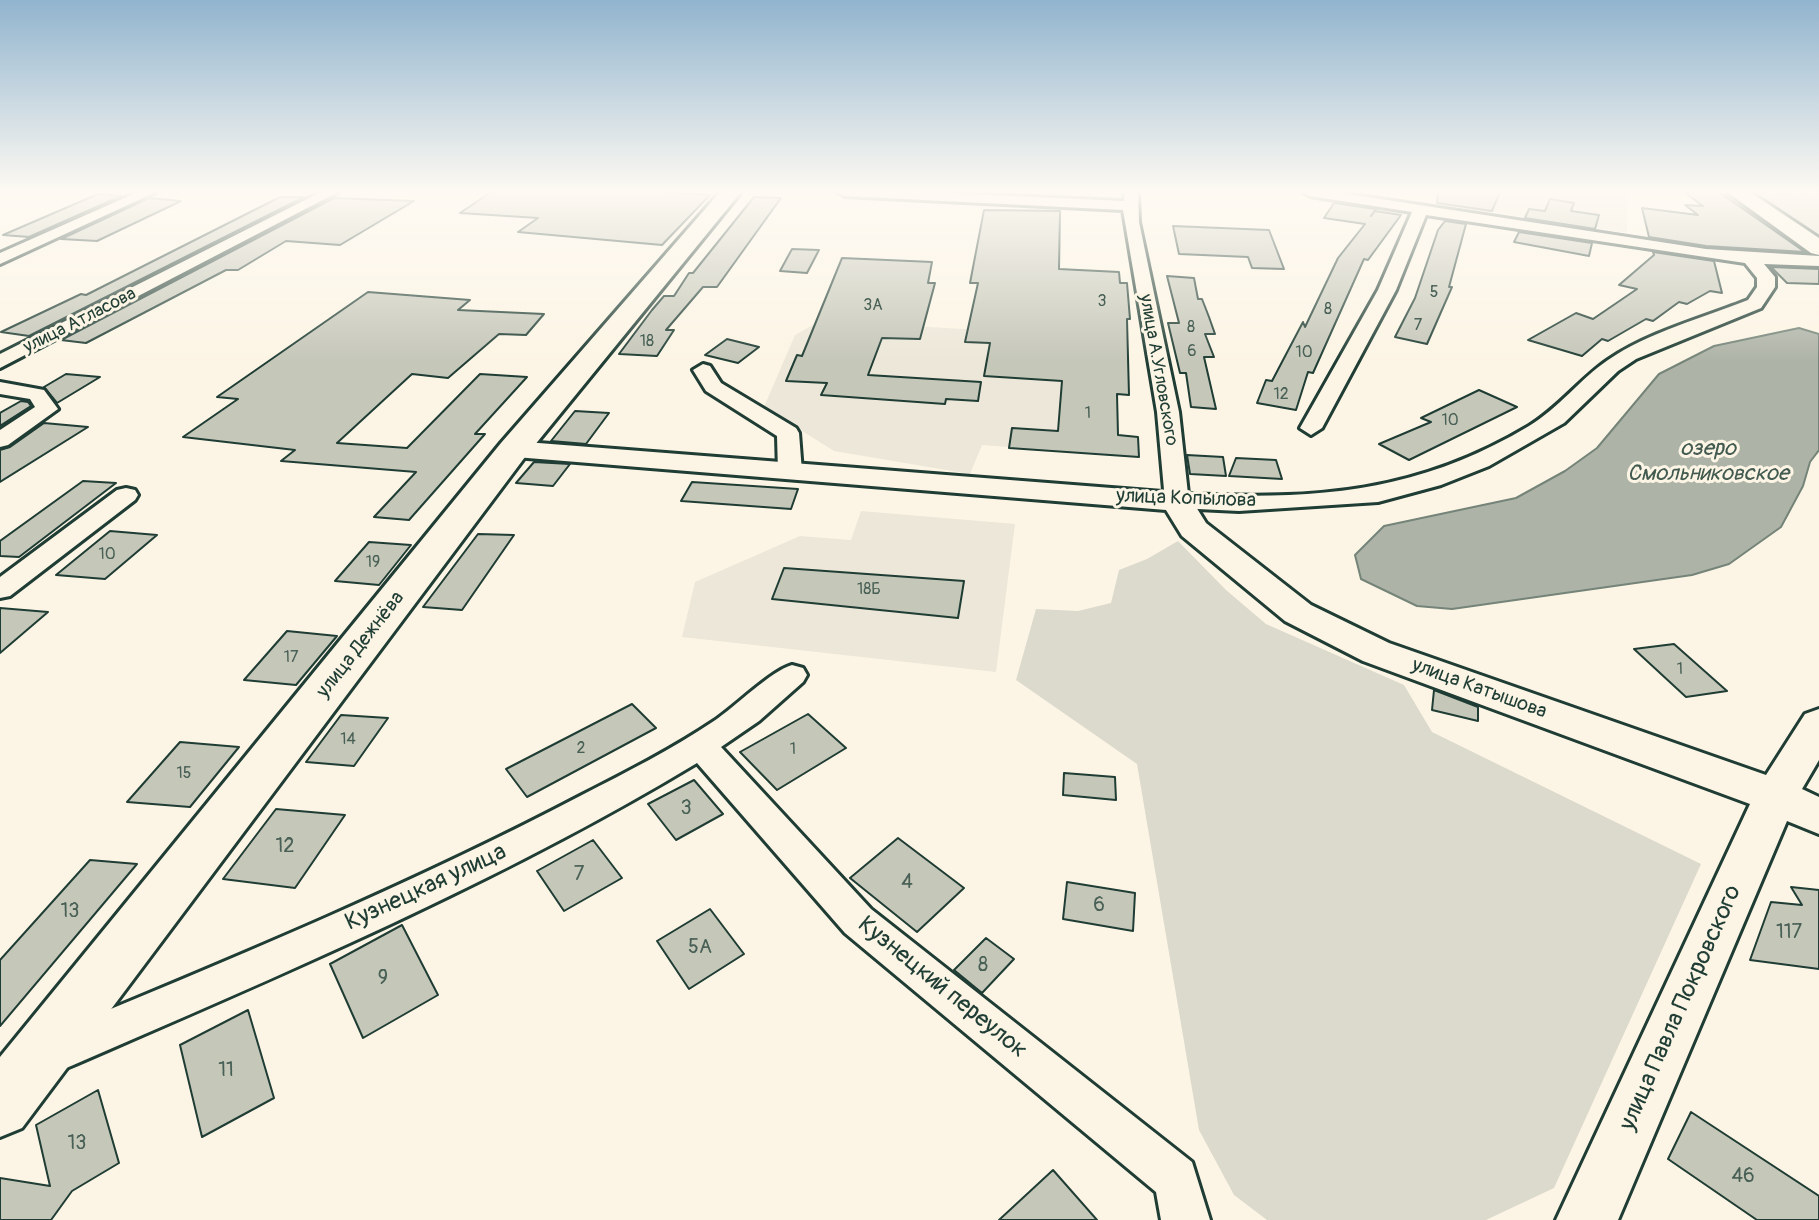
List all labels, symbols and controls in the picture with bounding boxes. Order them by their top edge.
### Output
street label: улица Атласова [20,283,140,359]
house number: 5 [1430,283,1438,303]
house number: 3 [1098,292,1106,312]
street label: улица А.Угловского [1134,293,1182,447]
house number: 3А [863,296,883,316]
house number: 8 [1324,300,1332,320]
house number: 7 [1414,316,1422,336]
house number: 8 [1187,318,1195,338]
house number: 18 [640,332,654,352]
house number: 6 [1187,342,1197,362]
house number: 10 [1295,343,1313,363]
house number: 12 [1273,385,1289,405]
house number: 1 [1085,404,1091,424]
house number: 10 [1441,411,1459,431]
water label: озеро Смольниковское [1627,436,1789,488]
street label: улица Копылова [1116,485,1256,513]
house number: 10 [98,545,116,565]
house number: 19 [366,553,380,573]
house number: 18Б [857,580,881,600]
street label: улица Дежнёва [312,587,410,703]
house number: 17 [284,648,298,668]
street label: улица Катышова [1408,653,1550,725]
house number: 1 [1677,660,1683,680]
house number: 14 [340,730,356,750]
house number: 2 [577,739,585,759]
house number: 1 [790,740,796,760]
house number: 15 [177,764,191,784]
house number: 3 [680,797,692,821]
house number: 12 [276,835,294,859]
street label: Кузнецкая улица [341,838,511,938]
house number: 7 [574,863,584,887]
house number: 4 [901,871,913,895]
street label: улица Павла Покровского [1614,881,1748,1135]
house number: 6 [1093,894,1105,918]
house number: 13 [61,900,79,924]
street label: Кузнецкий переулок [851,911,1033,1065]
house number: 117 [1776,921,1802,945]
house number: 5А [688,936,712,960]
house number: 8 [978,954,988,978]
house number: 9 [378,967,388,991]
house number: 11 [218,1059,234,1083]
house number: 13 [68,1132,86,1156]
house number: 46 [1731,1165,1755,1189]

